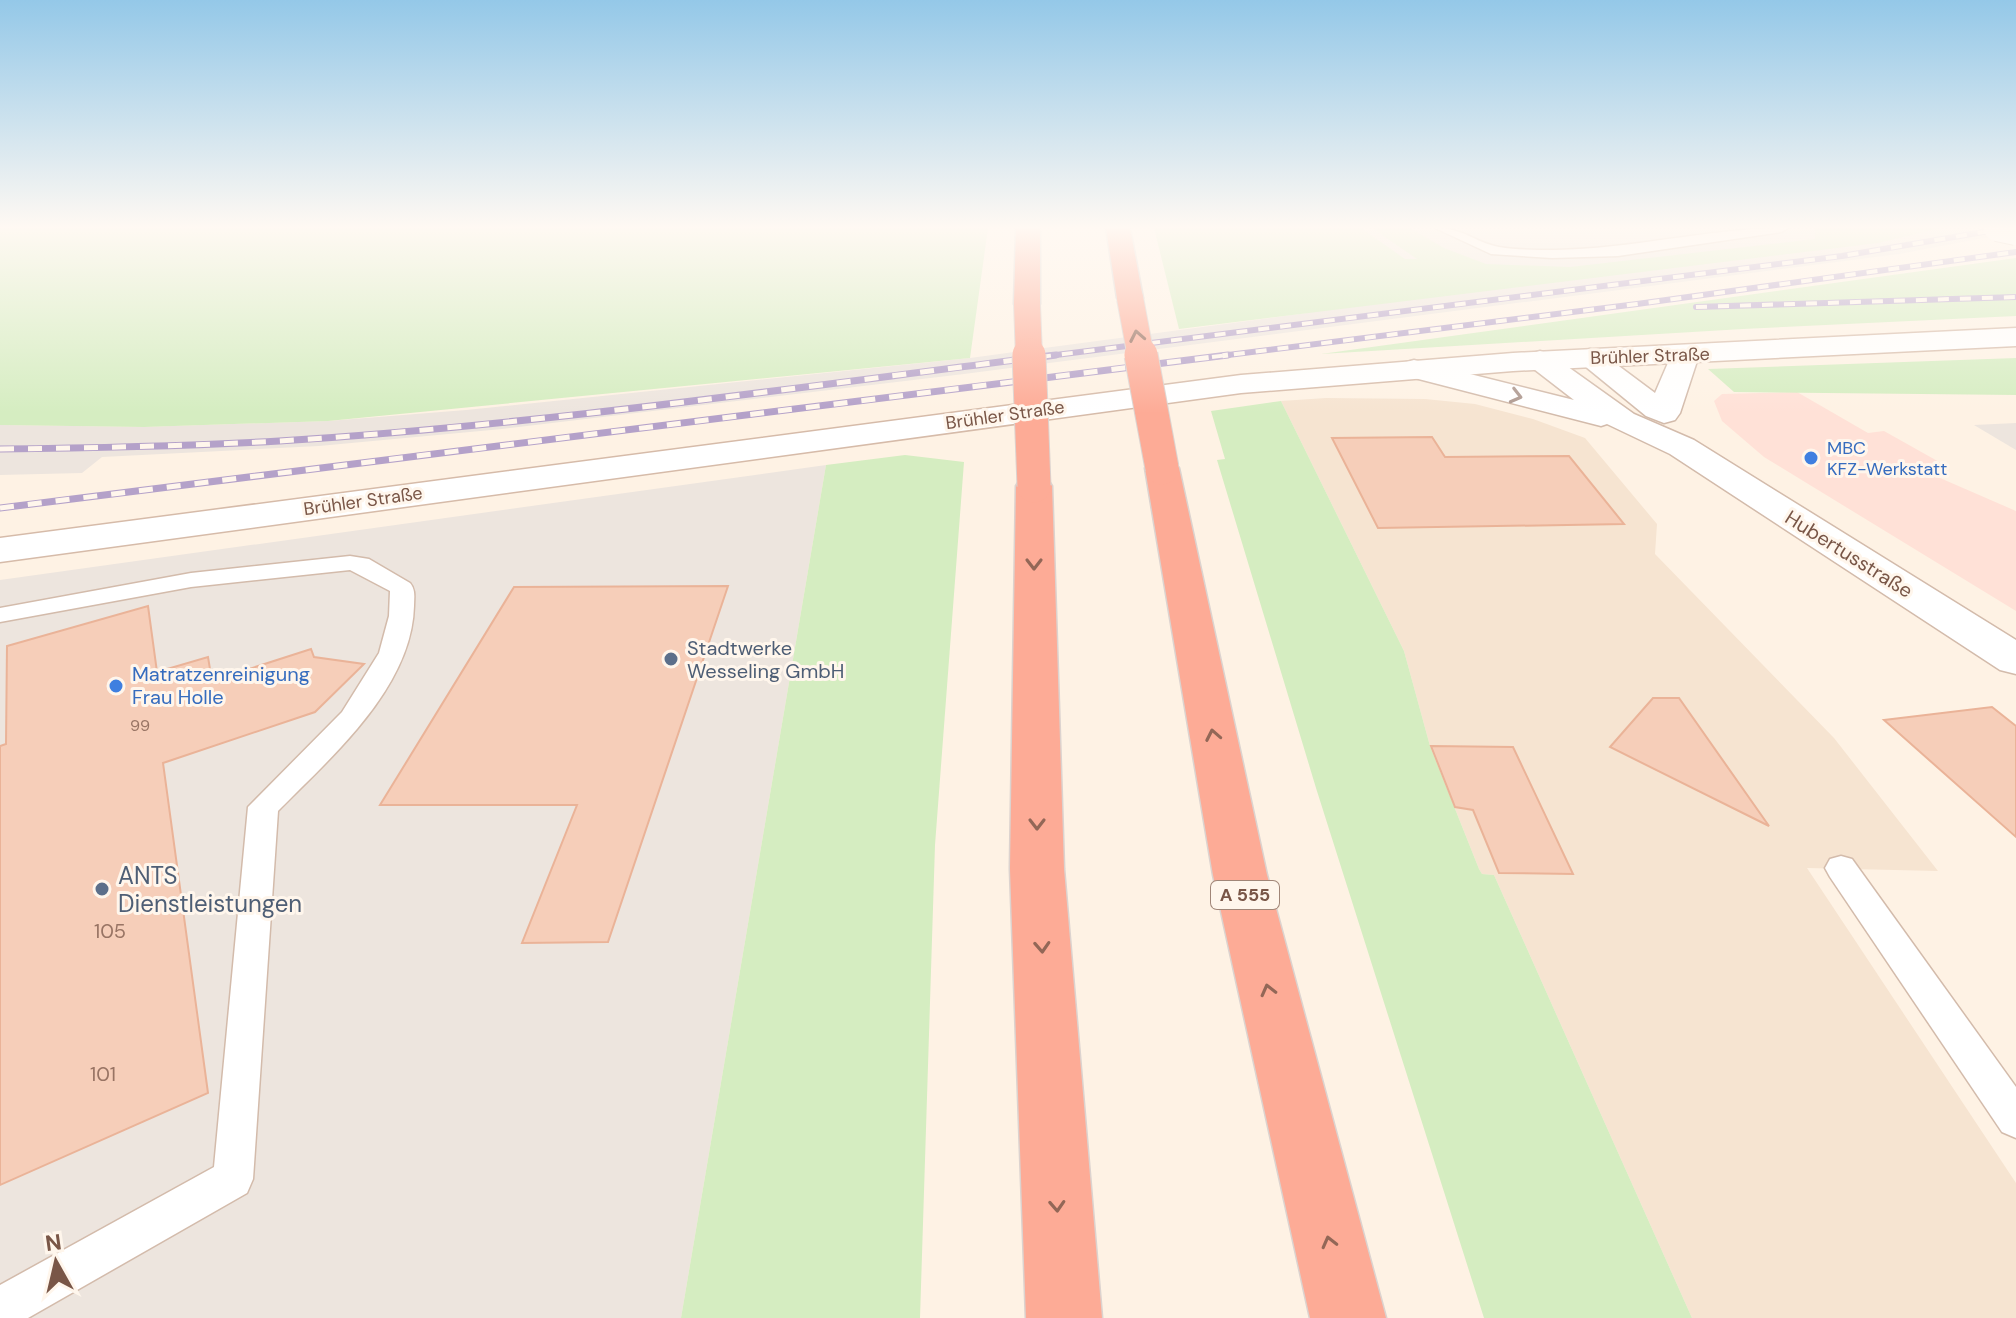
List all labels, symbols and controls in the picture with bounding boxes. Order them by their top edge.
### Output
one-way arrow [1129,330,1146,343]
street label: Brühler Straße [1590,342,1710,370]
one-way arrow [1509,387,1522,404]
street label: Brühler Straße [944,395,1066,435]
place label: MBC KFZ-Werkstatt [1827,436,1947,481]
marker: MBC KFZ-Werkstatt [1802,449,1820,467]
street label: Brühler Straße [302,481,424,521]
street label: Hubertusstraße [1780,504,1918,604]
one-way arrow [1026,558,1043,571]
place label: Stadtwerke Wesseling GmbH [687,635,844,684]
marker: Stadtwerke Wesseling GmbH [662,650,680,668]
place label: Matratzenreinigung Frau Holle [132,661,310,710]
marker: Matratzenreinigung Frau Holle [107,677,125,695]
house number: 99 [130,715,150,736]
one-way arrow [1206,729,1223,742]
one-way arrow [1028,818,1046,831]
place label: ANTS Dienstleistungen [118,860,302,919]
marker: ANTS Dienstleistungen [93,880,111,898]
road number: A 555 [1211,881,1279,909]
house number: 105 [94,918,126,944]
one-way arrow [1033,941,1050,953]
one-way arrow [1260,983,1277,997]
house number: 101 [90,1061,116,1087]
one-way arrow [1048,1200,1065,1213]
north arrow [16,1222,96,1302]
text: N [43,1227,63,1258]
one-way arrow [1322,1236,1339,1250]

